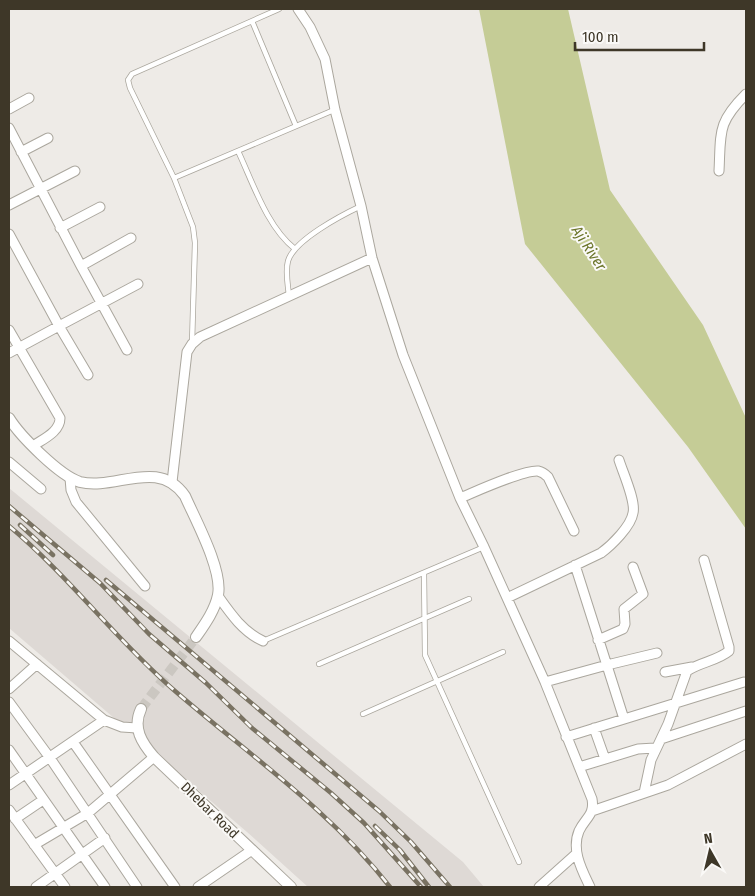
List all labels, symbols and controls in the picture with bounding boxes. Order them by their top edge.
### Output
scale bar [575,20,704,52]
text: 100 m [582,28,619,46]
water label: Aji River [567,221,611,274]
street label: Dhebar Road [177,779,242,842]
north arrow [685,826,735,876]
text: N [703,830,714,848]

